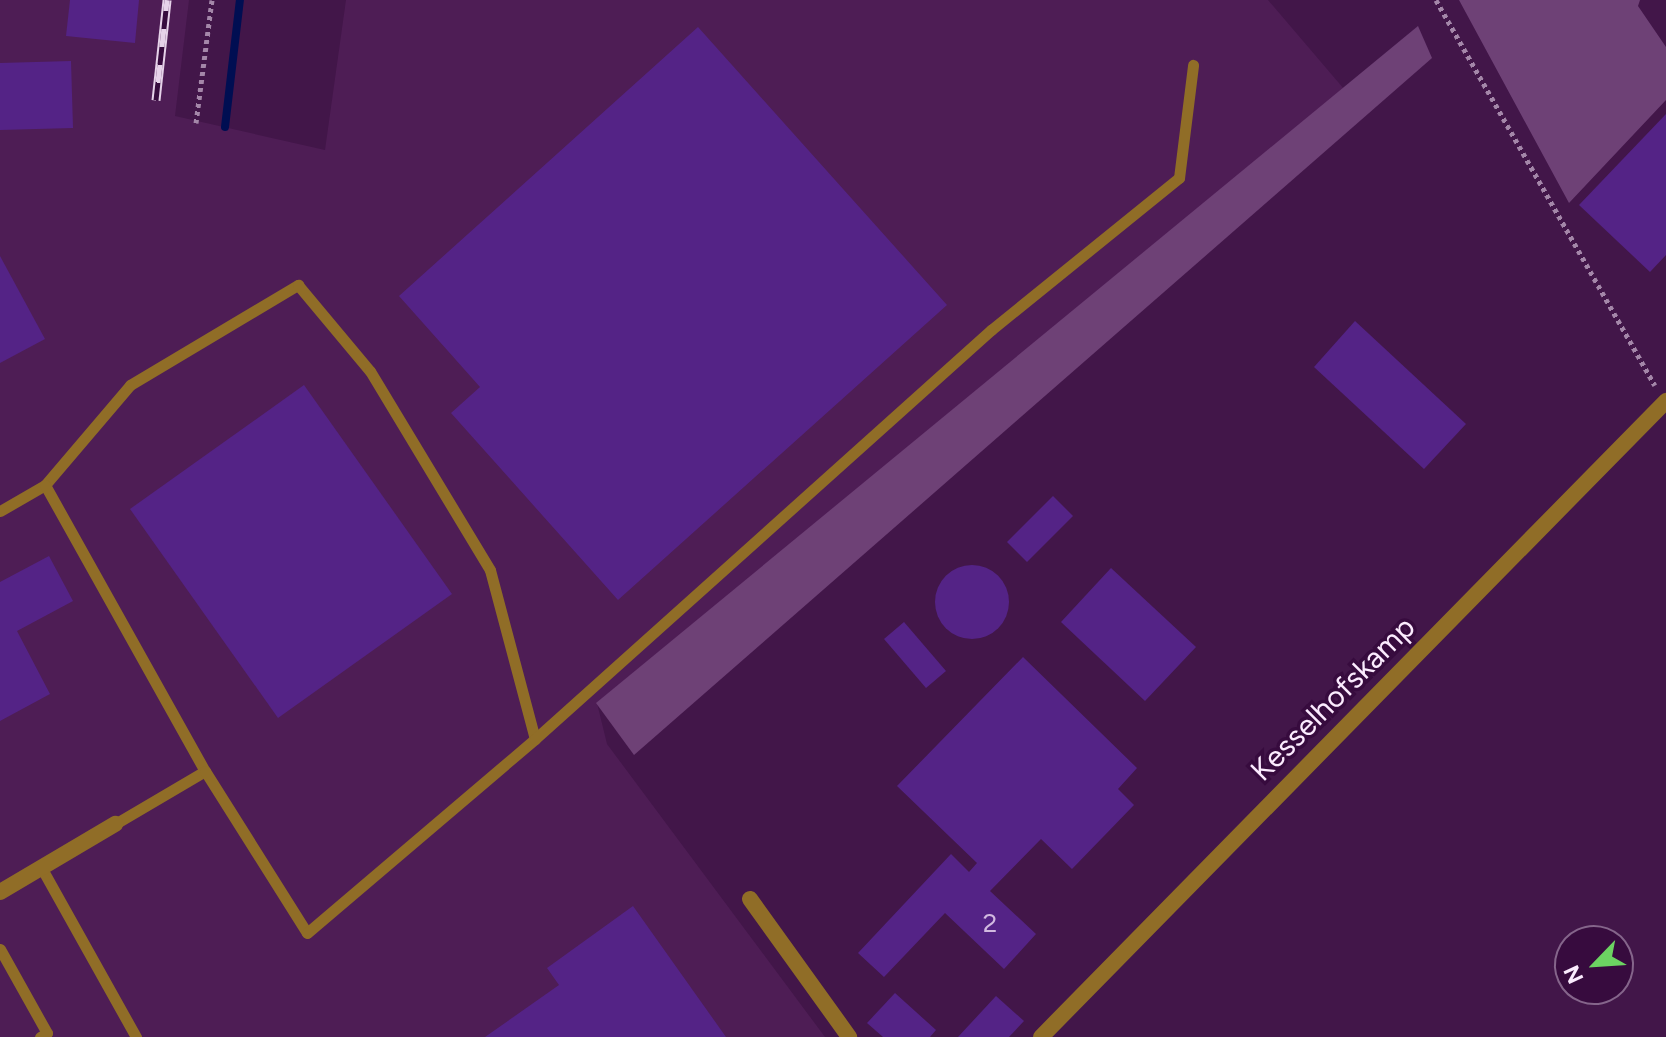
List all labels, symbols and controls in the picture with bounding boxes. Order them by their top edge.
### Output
street label: Kesselhofskamp [1243,609,1423,789]
house number: 2 [983,908,997,940]
north arrow [1554,925,1634,1005]
text: N [1558,961,1589,988]

